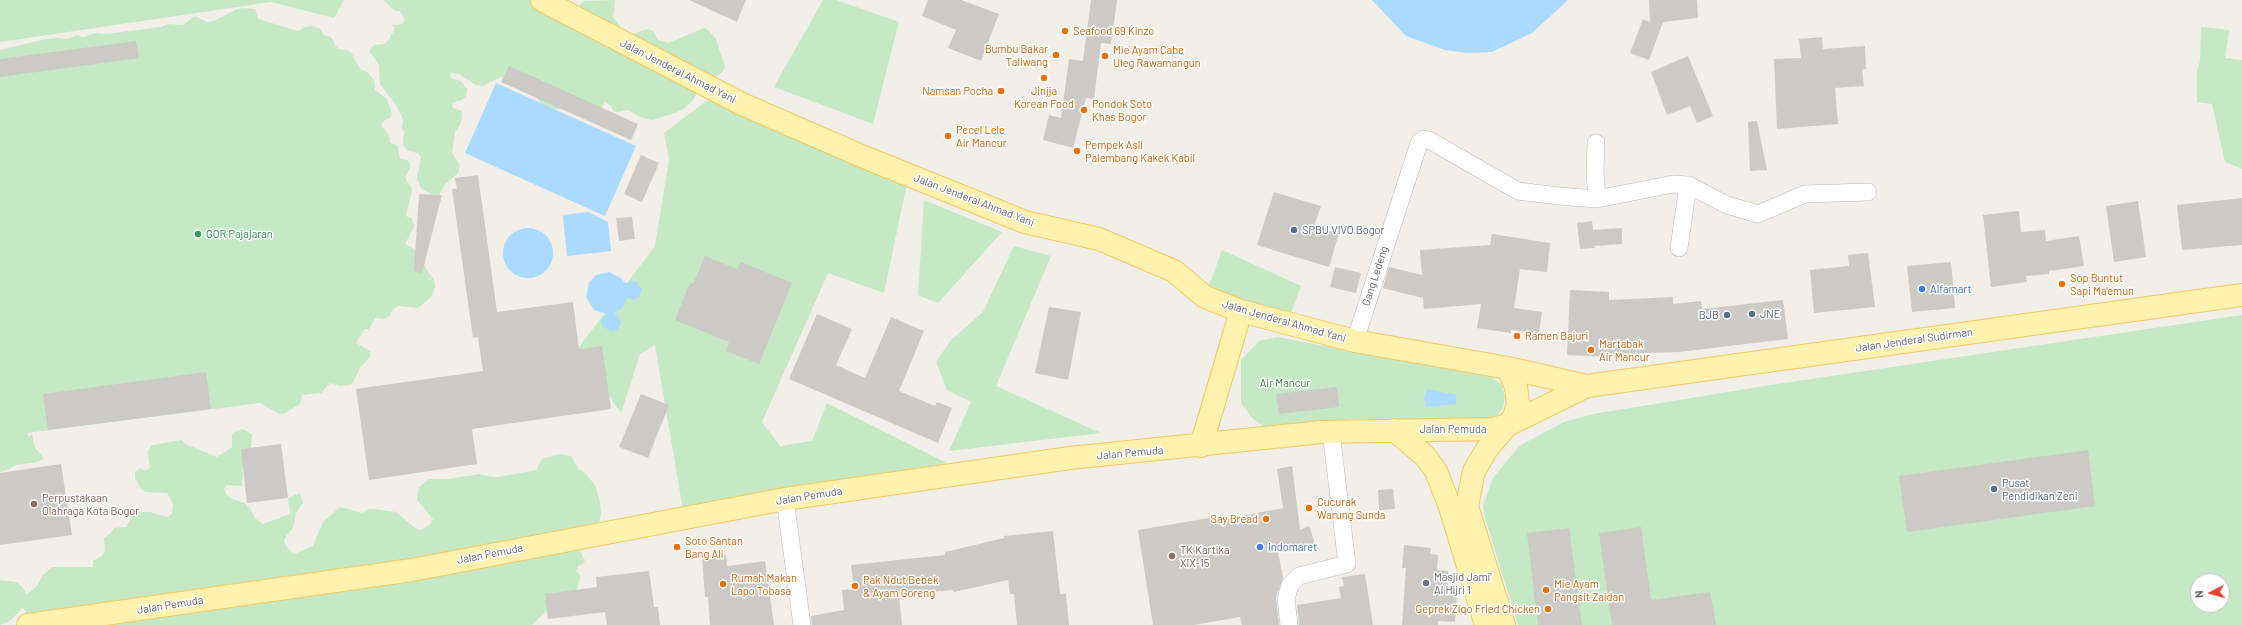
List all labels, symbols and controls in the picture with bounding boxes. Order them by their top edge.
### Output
place label: Seafood 69 Kinzo [1073,24,1154,38]
marker: Seafood 69 Kinzo [1060,26,1070,36]
street label: Jalan Jenderal Ahmad Yani [618,36,738,106]
place label: Bumbu Bakar Taliwang [985,42,1048,68]
place label: Mie Ayam Cabe Uleg Rawamangun [1113,43,1201,69]
marker: Bumbu Bakar Taliwang [1051,50,1061,60]
marker: Mie Ayam Cabe Uleg Rawamangun [1100,51,1110,61]
marker: Jinjja Korean Food [1039,73,1049,83]
place label: Namsan Pocha [922,84,993,98]
place label: Jinjja Korean Food [1014,84,1074,110]
marker: Namsan Pocha [996,86,1006,96]
place label: Pondok Soto Khas Bogor [1092,97,1152,123]
marker: Pondok Soto Khas Bogor [1079,105,1089,115]
place label: Pecel Lele Air Mancur [956,123,1007,149]
marker: Pecel Lele Air Mancur [943,131,953,141]
place label: Pempek Asli Palembang Kakek Kabil [1085,138,1195,164]
marker: Pempek Asli Palembang Kakek Kabil [1072,146,1082,156]
street label: Jalan Jenderal Ahmad Yani [912,171,1036,229]
place label: SPBU VIVO Bogor [1302,223,1385,237]
marker: SPBU VIVO Bogor [1289,225,1299,235]
place label: GOR Pajajaran [206,227,273,241]
marker: GOR Pajajaran [193,229,203,239]
street label: Gang Ledeng [1359,244,1391,308]
place label: Sop Buntut Sapi Ma'emun [2070,271,2134,297]
marker: Sop Buntut Sapi Ma'emun [2057,279,2067,289]
place label: Alfamart [1930,282,1971,296]
marker: Alfamart [1917,284,1927,294]
street label: Jalan Jenderal Ahmad Yani [1221,297,1347,345]
place label: JNE [1760,307,1780,321]
place label: BJB [1699,308,1719,322]
marker: JNE [1747,309,1757,319]
marker: BJB [1722,310,1732,320]
street label: Jalan Jenderal Sudirman [1855,325,1973,355]
place label: Ramen Bajuri [1525,329,1588,343]
marker: Ramen Bajuri [1512,331,1522,341]
place label: Martabak Air Mancur [1599,337,1650,363]
marker: Martabak Air Mancur [1586,345,1596,355]
park label: Air Mancur [1260,376,1310,390]
street label: Jalan Pemuda [1419,422,1487,436]
street label: Jalan Pemuda [1096,444,1164,462]
place label: Pusat Pendidikan Zeni [2002,476,2077,502]
street label: Jalan Pemuda [775,484,843,508]
marker: Pusat Pendidikan Zeni [1989,484,1999,494]
place label: Perpustakaan Olahraga Kota Bogor [42,491,139,517]
place label: Cucurak Warung Sunda [1317,495,1385,521]
marker: Perpustakaan Olahraga Kota Bogor [29,499,39,509]
marker: Cucurak Warung Sunda [1304,503,1314,513]
place label: Say Bread [1210,512,1258,526]
marker: Say Bread [1261,514,1271,524]
place label: Soto Santan Bang Ali [685,534,743,560]
place label: Indomaret [1268,540,1317,554]
street label: Jalan Pemuda [456,541,524,567]
marker: Soto Santan Bang Ali [672,542,682,552]
marker: Indomaret [1255,542,1265,552]
place label: TK Kartika XIX-15 [1180,543,1230,569]
marker: TK Kartika XIX-15 [1167,551,1177,561]
place label: Masjid Jami' Al Hijri 1 [1434,570,1492,596]
place label: Rumah Makan Lapo Tobasa [731,571,797,597]
place label: Pak Ndut Bebek & Ayam Goreng [863,573,938,599]
north arrow [2190,573,2230,613]
place label: Mie Ayam Pangsit Zaidan [1554,577,1624,603]
marker: Masjid Jami' Al Hijri 1 [1421,578,1431,588]
marker: Rumah Makan Lapo Tobasa [718,579,728,589]
marker: Pak Ndut Bebek & Ayam Goreng [850,581,860,591]
marker: Mie Ayam Pangsit Zaidan [1541,585,1551,595]
text: N [2192,590,2205,599]
street label: Jalan Pemuda [136,593,204,617]
place label: Geprek Ziqo Fried Chicken [1415,602,1540,616]
marker: Geprek Ziqo Fried Chicken [1543,604,1553,614]

